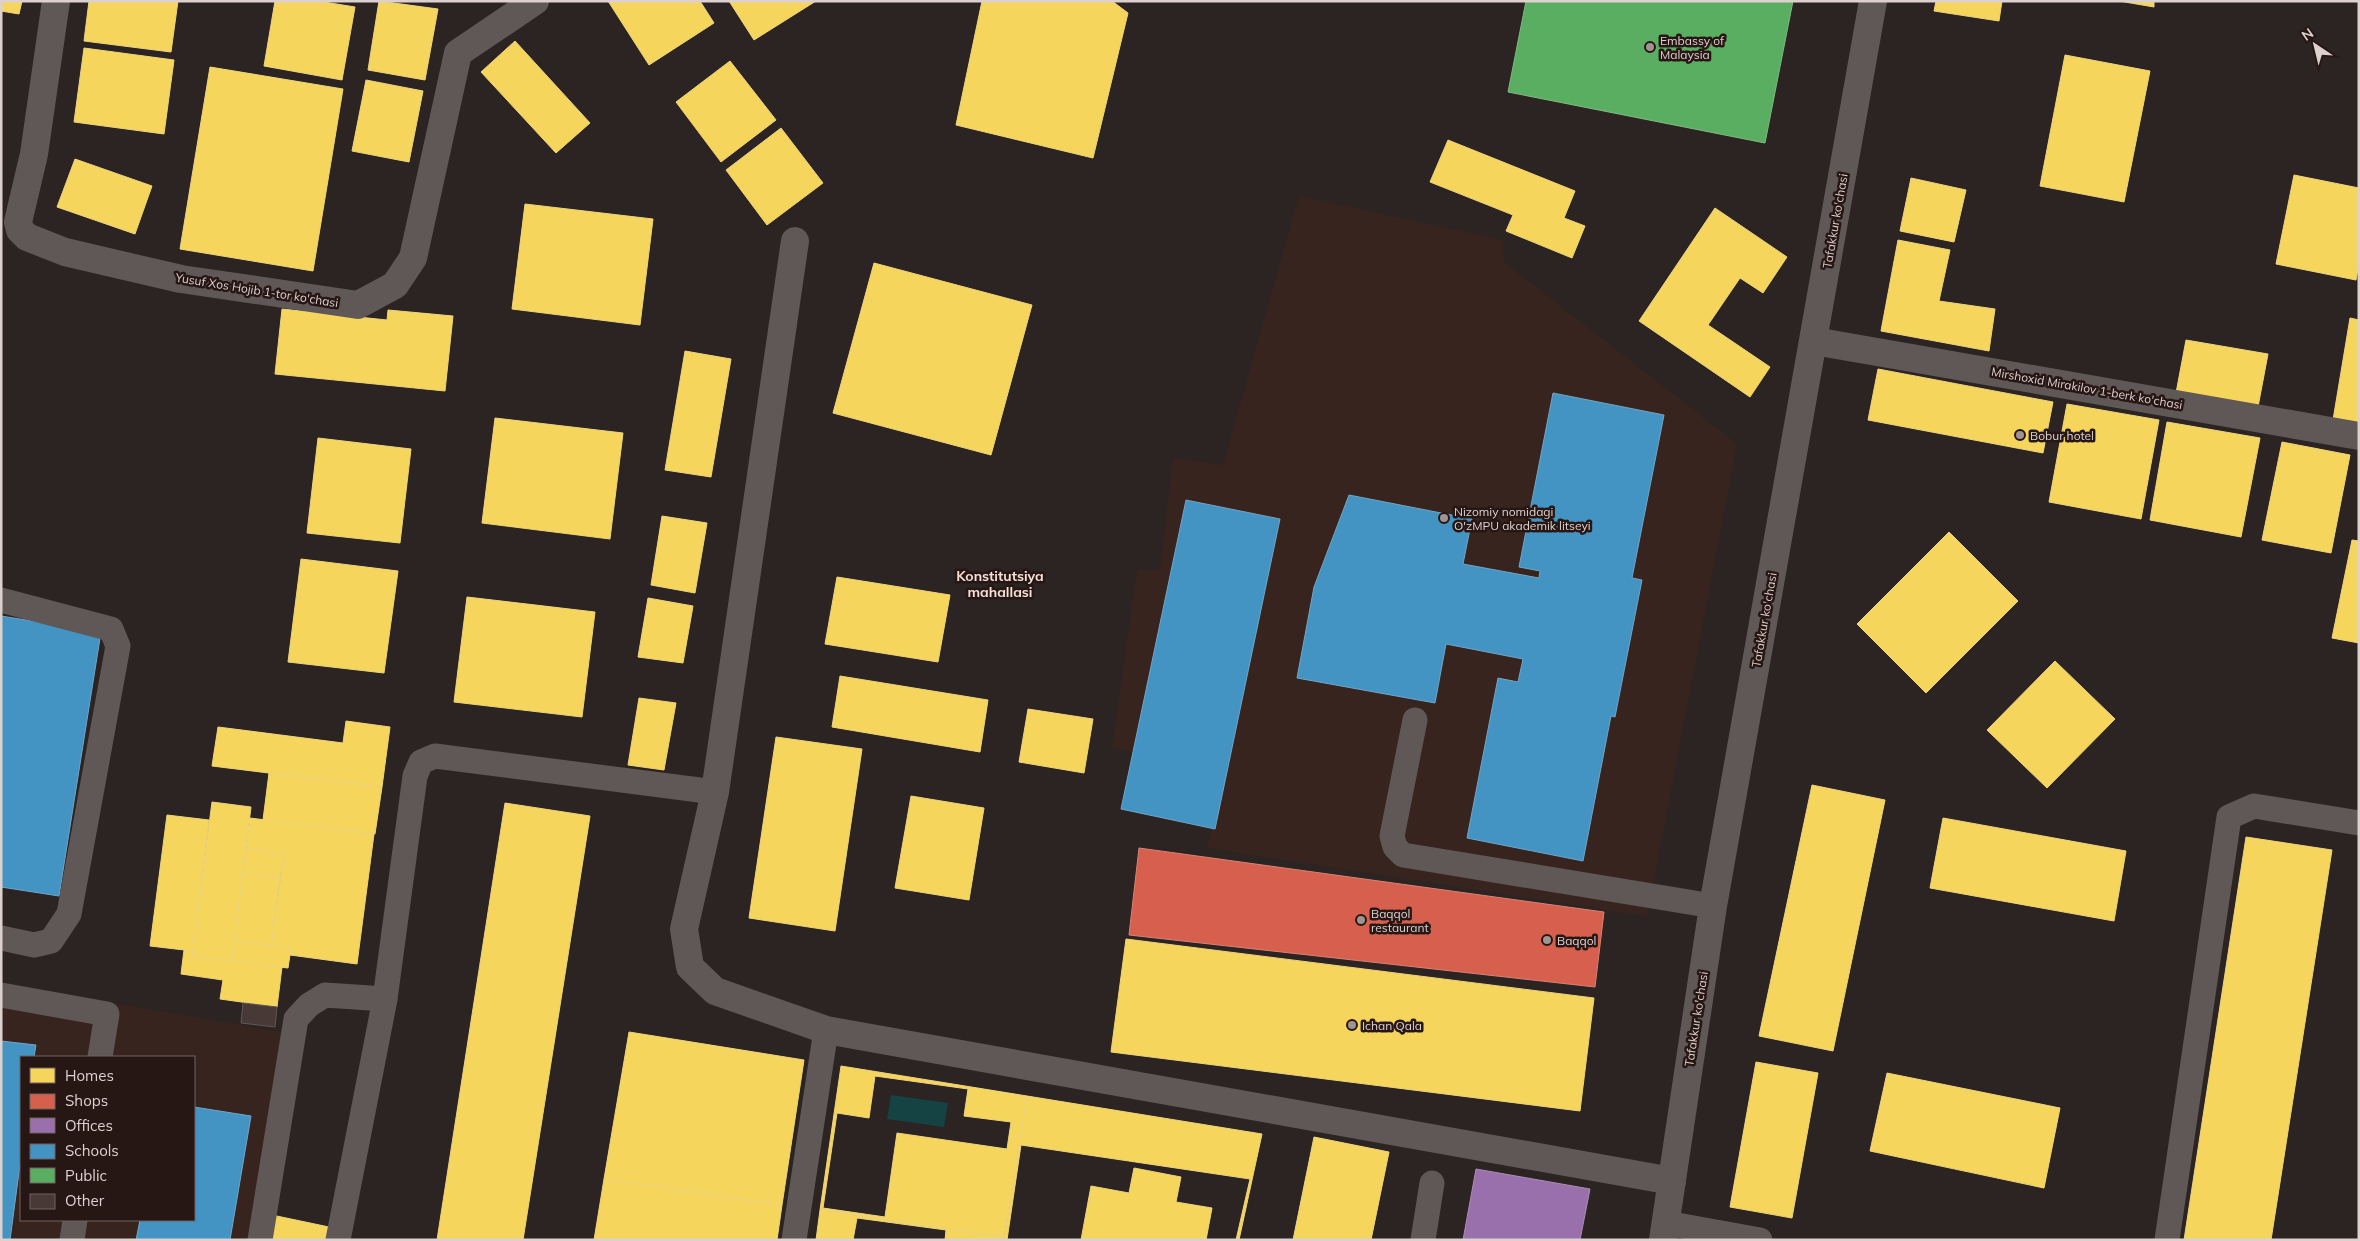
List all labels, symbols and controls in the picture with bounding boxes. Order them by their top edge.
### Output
north arrow [2290,20,2340,70]
text: N [2298,24,2317,45]
place label: Embassy of Malaysia [1660,33,1725,62]
marker: Embassy of Malaysia [1644,41,1656,53]
street label: Tafakkur ko'chasi [1819,172,1851,270]
street label: Yusuf Xos Hojib 1-tor ko'chasi [174,270,340,310]
street label: Mirshoxid Mirakilov 1-berk ko'chasi [1990,364,2184,412]
place label: Bobur hotel [2030,428,2094,443]
marker: Bobur hotel [2014,429,2026,441]
place label: Nizomiy nomidagi O'zMPU akademik litseyi [1454,504,1591,533]
marker: Nizomiy nomidagi O'zMPU akademik litseyi [1438,512,1450,524]
district label: Konstitutsiya mahallasi [956,567,1044,601]
street label: Tafakkur ko'chasi [1748,571,1780,669]
place label: Baqqol restaurant [1371,906,1429,935]
marker: Baqqol restaurant [1355,914,1367,926]
place label: Baqqol [1557,933,1596,948]
marker: Baqqol [1541,934,1553,946]
street label: Tafakkur ko'chasi [1681,970,1711,1068]
place label: Ichan Qala [1362,1018,1422,1033]
marker: Ichan Qala [1346,1019,1358,1031]
legend [20,1056,195,1221]
text: Homes [65,1066,114,1085]
text: Shops [65,1091,108,1110]
text: Offices [65,1116,113,1135]
text: Schools [65,1141,119,1160]
text: Public [65,1166,107,1185]
text: Other [65,1191,105,1210]

